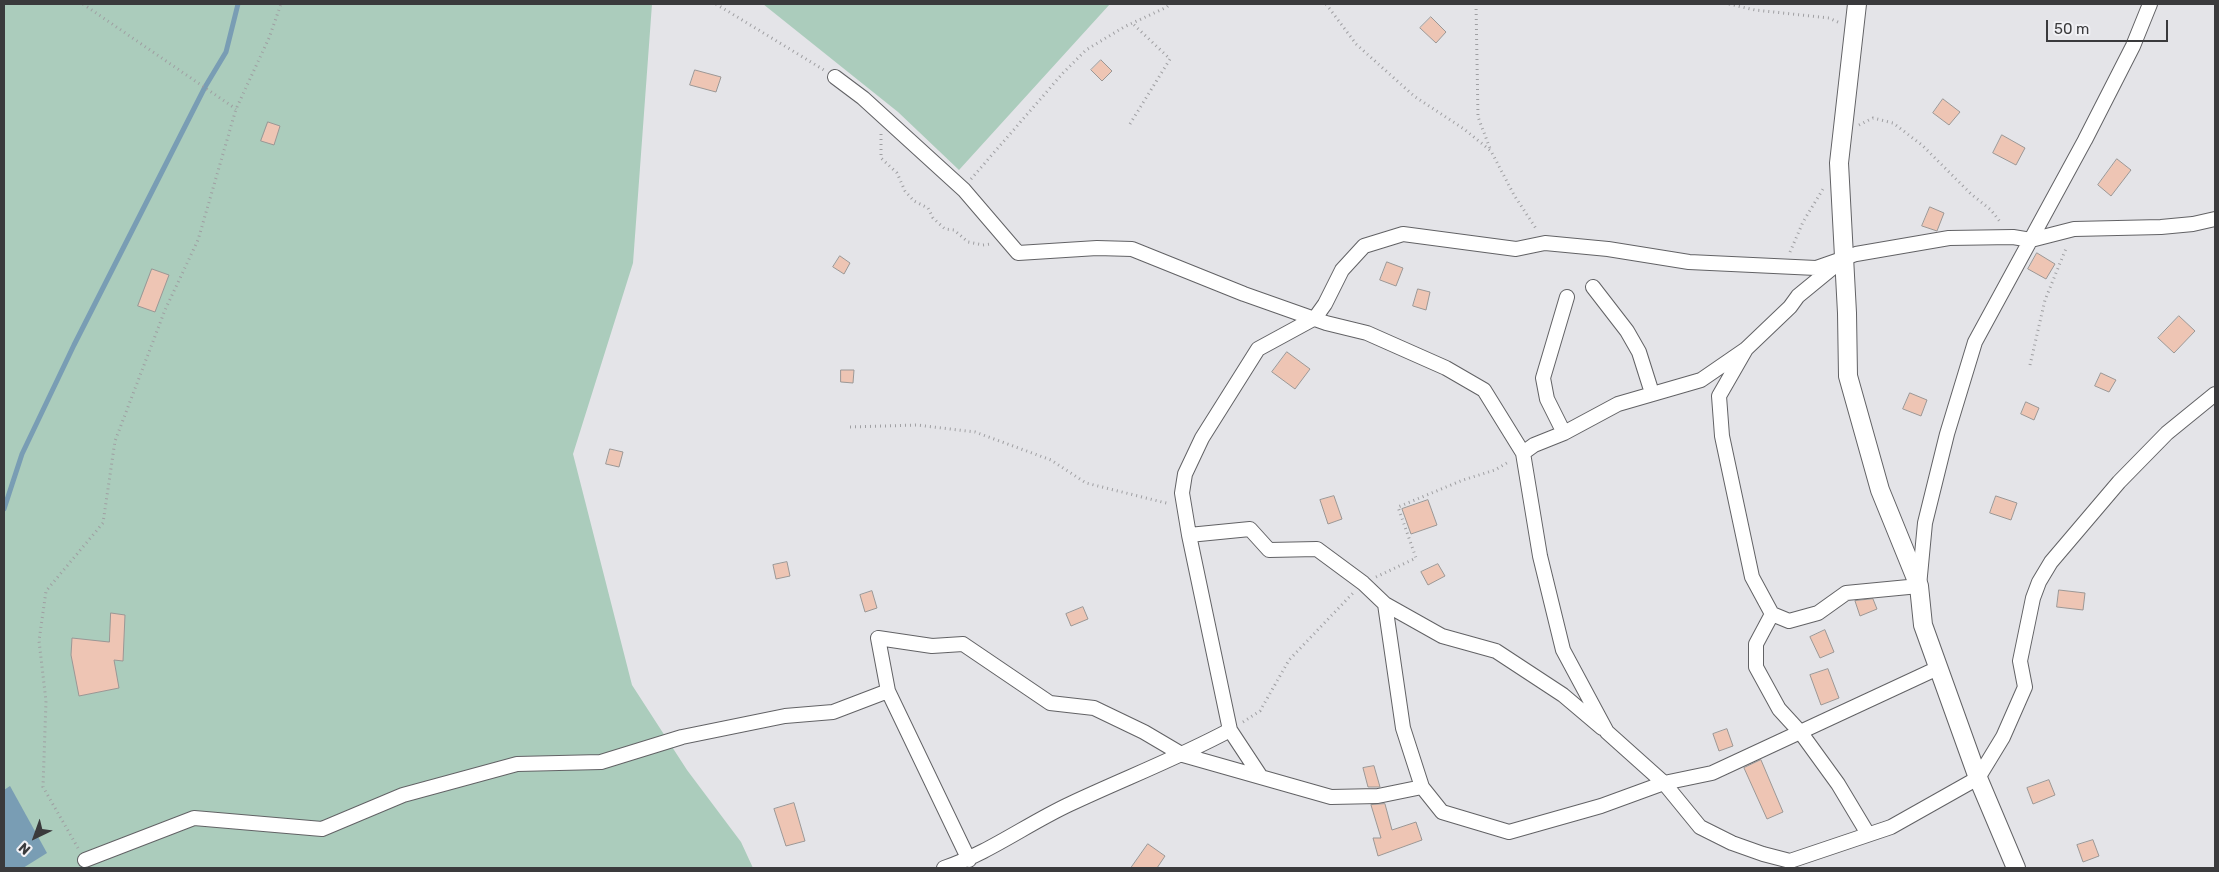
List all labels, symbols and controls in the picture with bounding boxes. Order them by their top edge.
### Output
scale bar [2049,10,2172,42]
text: 50 m [2054,20,2089,38]
north arrow [10,812,60,862]
text: N [15,839,34,858]

